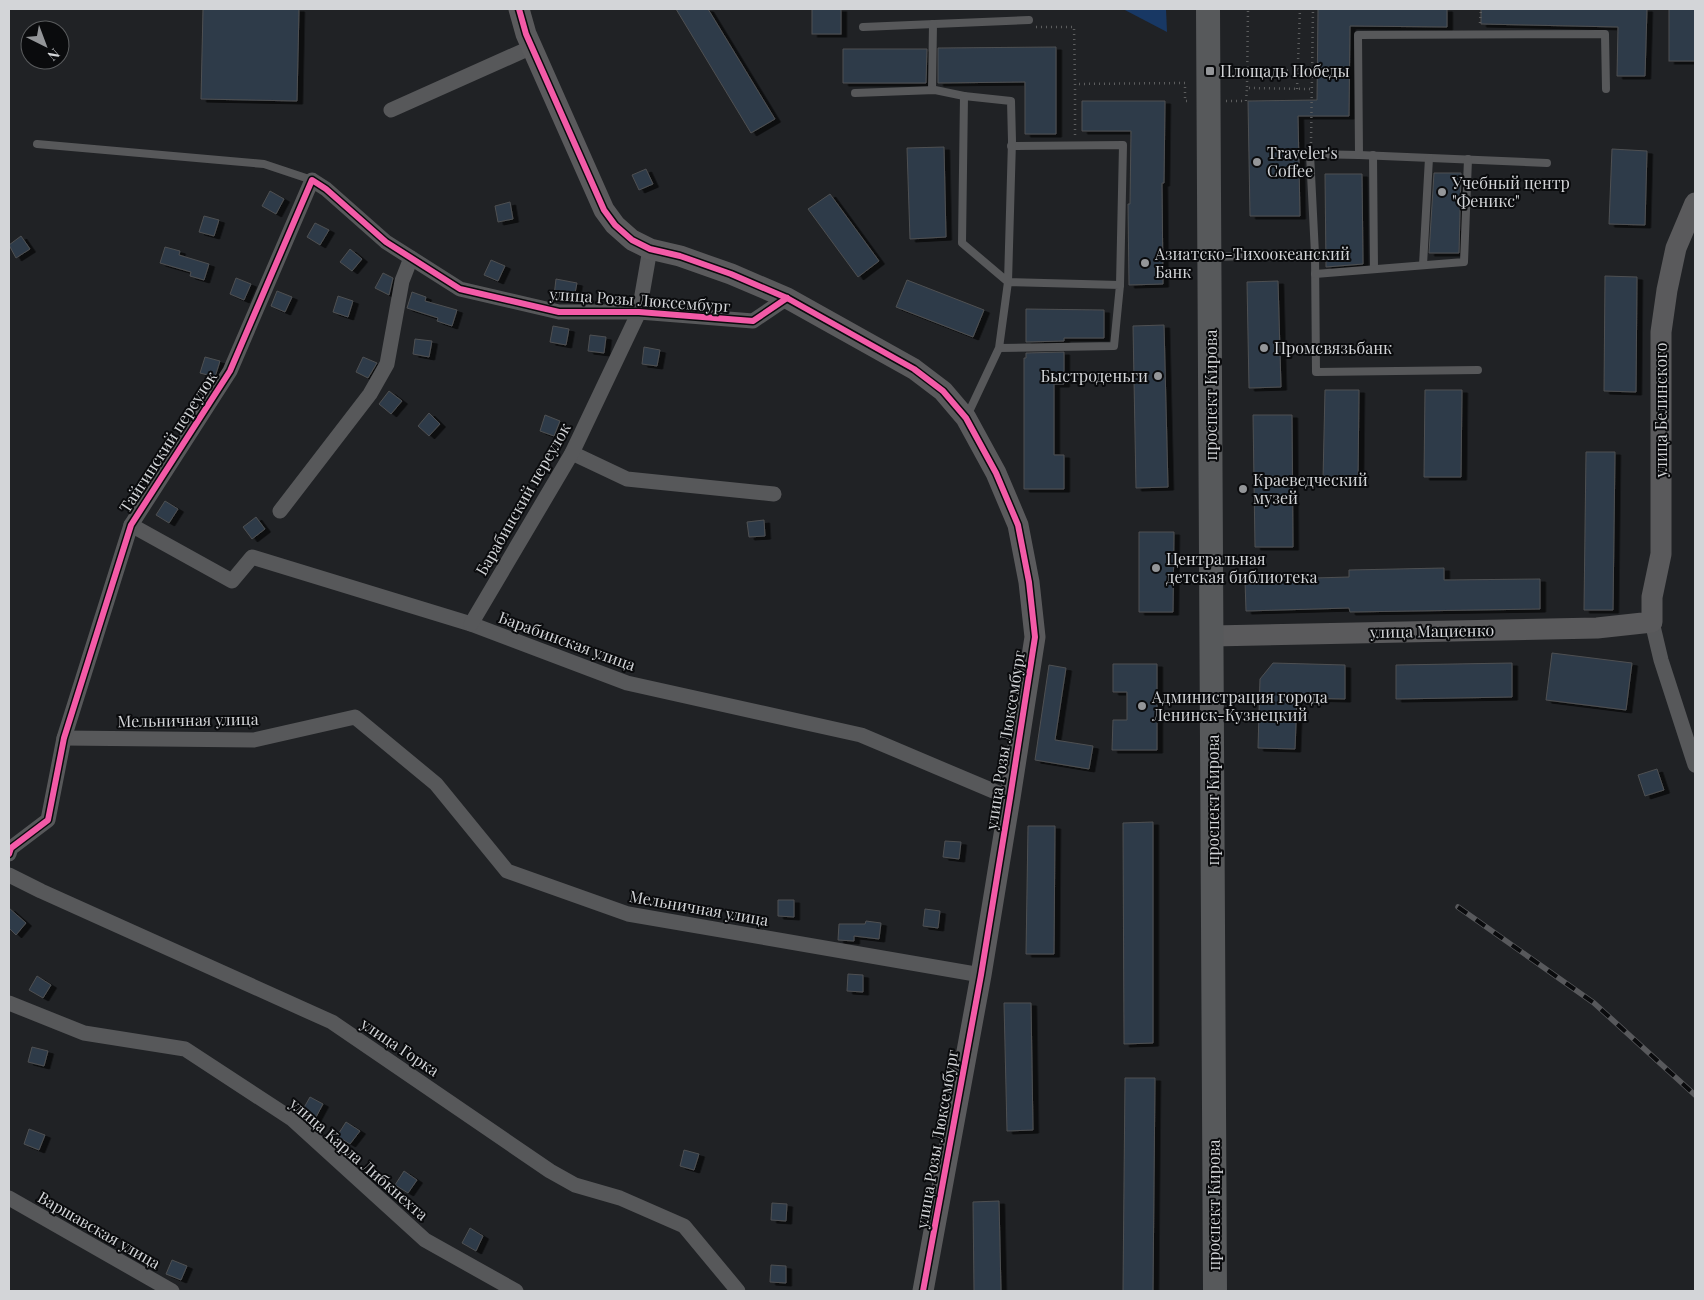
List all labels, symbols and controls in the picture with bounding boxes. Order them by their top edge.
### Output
north arrow [20,20,70,70]
text: N [44,45,64,65]
place label: Площадь Победы [1220,60,1350,81]
marker: Площадь Победы [1204,65,1216,77]
place label: Traveler's Coffee [1267,142,1338,181]
marker: Traveler's Coffee [1251,156,1263,168]
place label: Учебный центр "Феникс" [1451,172,1570,211]
marker: Учебный центр "Феникс" [1436,186,1448,198]
place label: Азиатско-Тихоокеанский Банк [1154,243,1350,282]
marker: Азиатско-Тихоокеанский Банк [1139,257,1151,269]
street label: улица Розы Люксембург [548,283,731,316]
street label: проспект Кирова [1200,329,1221,461]
place label: Промсвязьбанк [1274,337,1392,358]
marker: Промсвязьбанк [1258,342,1270,354]
street label: улица Белинского [1650,342,1671,478]
place label: Быстроденьги [1041,365,1148,386]
street label: Тайгинский переулок [114,367,221,516]
marker: Быстроденьги [1152,370,1164,382]
street label: Барабинский переулок [470,419,575,579]
place label: Краеведческий музей [1253,469,1368,508]
marker: Краеведческий музей [1237,483,1249,495]
place label: Центральная детская библиотека [1166,548,1317,587]
marker: Центральная детская библиотека [1150,562,1162,574]
street label: Барабинская улица [496,606,639,675]
street label: улица Мациенко [1369,619,1495,642]
street label: улица Розы Люксембург [980,649,1029,832]
place label: Администрация города Ленинск-Кузнецкий [1151,686,1328,725]
marker: Администрация города Ленинск-Кузнецкий [1136,700,1148,712]
street label: Мельничная улица [117,708,259,731]
street label: проспект Кирова [1202,734,1223,866]
street label: Мельничная улица [628,885,770,930]
street label: улица Горка [356,1012,444,1080]
street label: улица Розы Люксембург [910,1048,963,1231]
street label: улица Карла Либкнехта [285,1092,433,1225]
street label: проспект Кирова [1203,1139,1224,1271]
street label: Варшавская улица [34,1186,164,1273]

